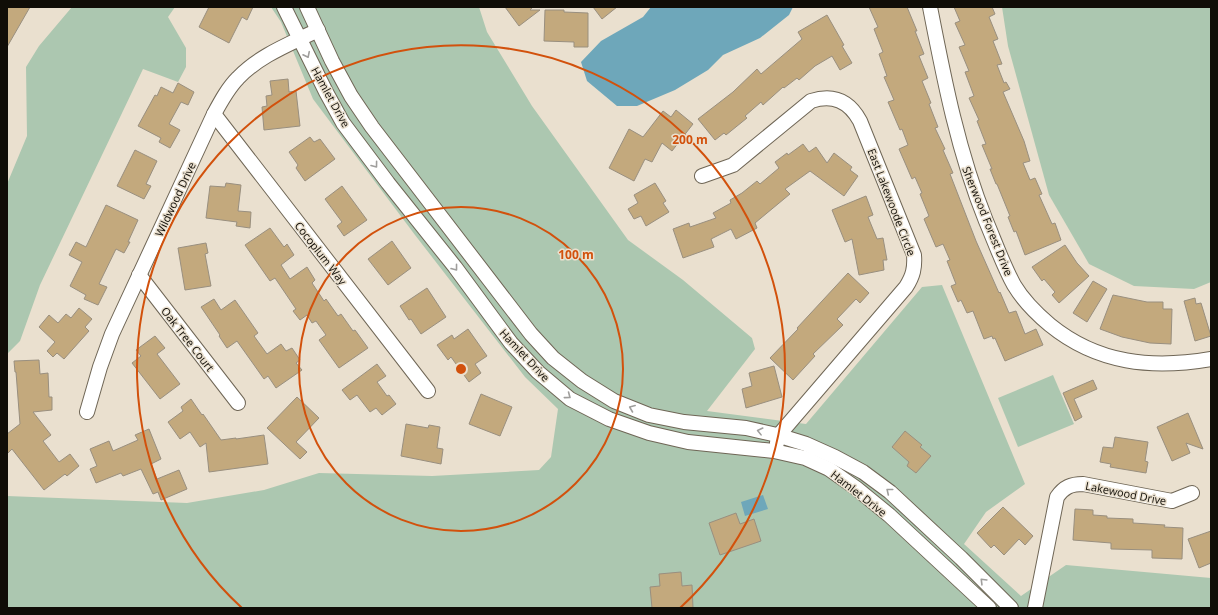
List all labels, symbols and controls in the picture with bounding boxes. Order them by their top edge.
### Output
one-way arrow [303,50,310,58]
street label: Hamlet Drive [308,64,354,130]
text: 200 m [672,131,708,148]
street label: East Lakewoode Circle [865,146,919,258]
street label: Wildwood Drive [151,159,199,239]
one-way arrow [370,161,377,168]
street label: Sherwood Forest Drive [959,164,1017,278]
street label: Cocoplum Way [292,218,351,288]
text: 100 m [558,246,594,263]
one-way arrow [450,263,457,270]
street label: Oak Tree Court [158,304,218,374]
street label: Hamlet Drive [497,325,553,385]
centre of rings [454,362,468,376]
one-way arrow [563,392,570,399]
one-way arrow [629,405,636,413]
one-way arrow [756,427,763,436]
street label: Hamlet Drive [828,466,890,520]
street label: Lakewood Drive [1084,478,1168,508]
one-way arrow [886,489,893,496]
one-way arrow [980,578,988,586]

